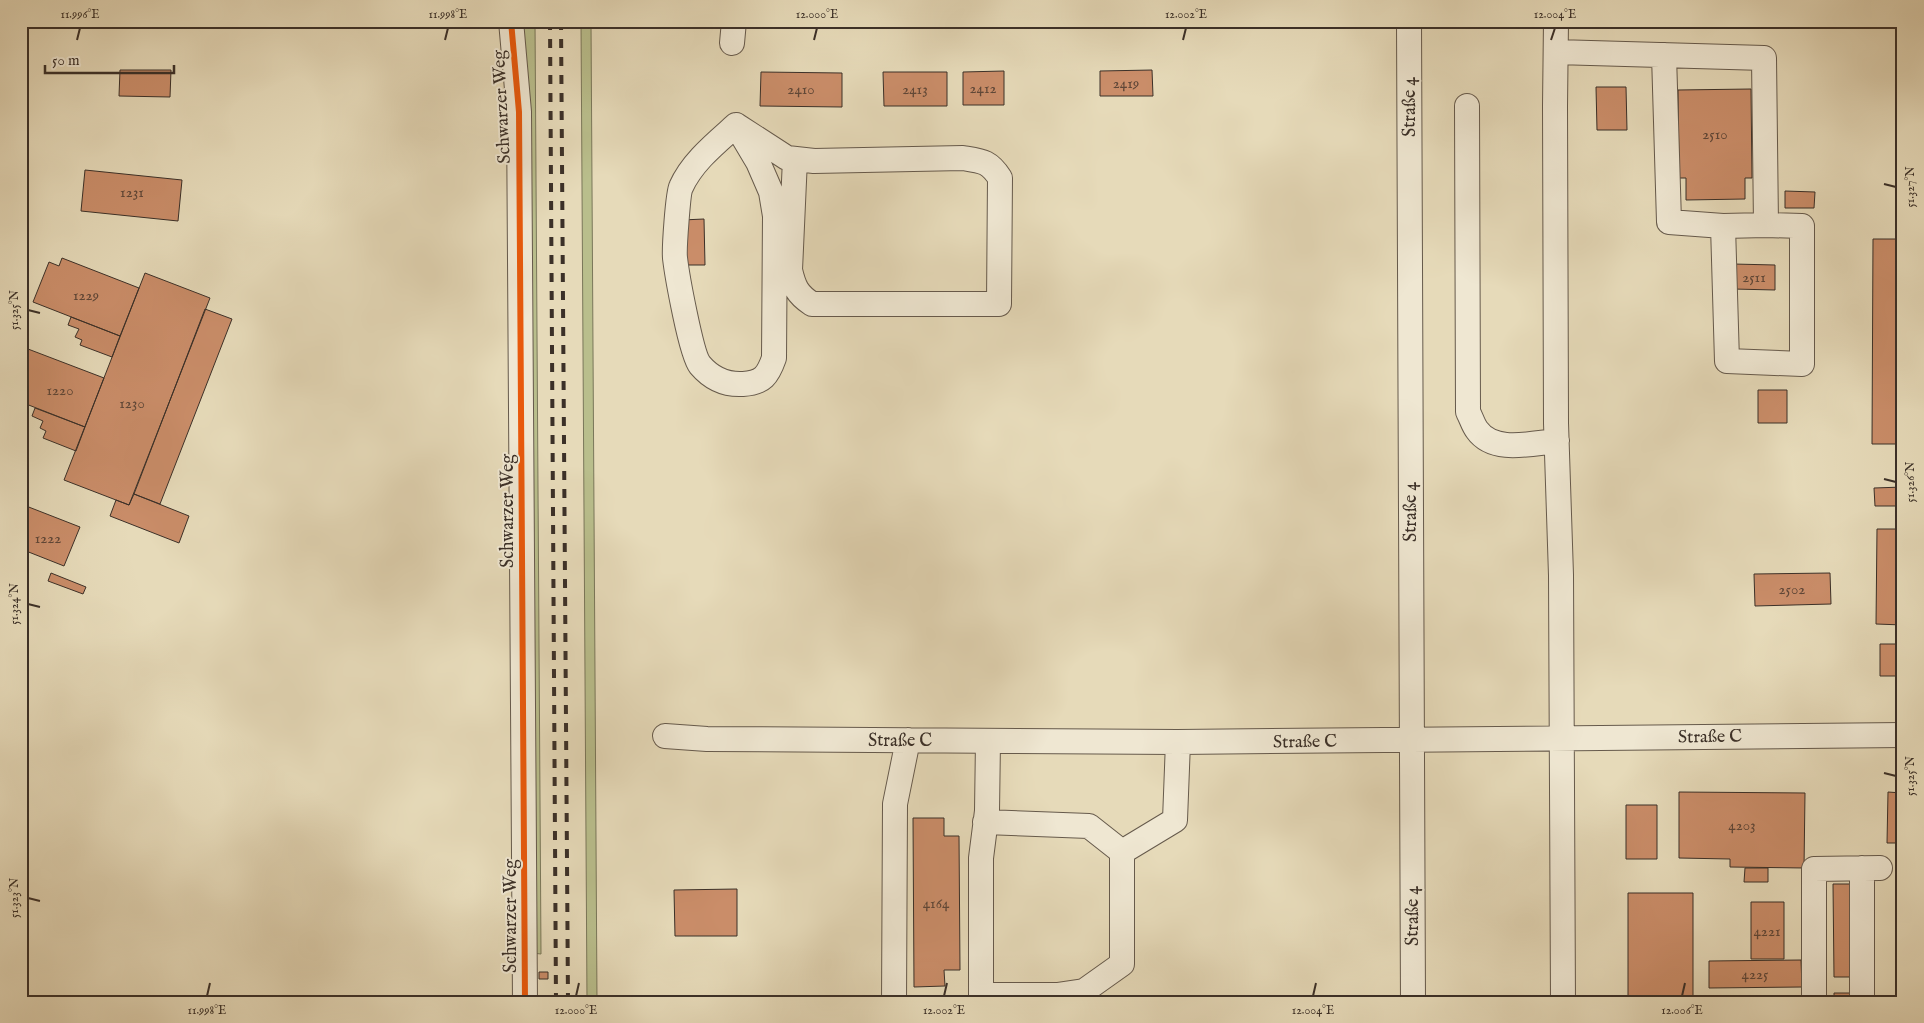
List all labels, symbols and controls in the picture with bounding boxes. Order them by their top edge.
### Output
text: 11.996°E [60,7,100,22]
text: 11.998°E [429,7,467,22]
text: 12.000°E [796,7,838,22]
text: 12.002°E [1165,7,1207,22]
text: 12.004°E [1534,7,1576,22]
scale bar [45,42,174,74]
street label: Schwarzer Weg [488,49,517,164]
text: 50 m [52,51,80,70]
house number: 2419 [1113,74,1139,93]
street label: Straße 4 [1399,77,1422,137]
house number: 2412 [969,79,997,98]
house number: 2410 [787,80,815,99]
house number: 2413 [902,80,928,99]
house number: 2510 [1702,125,1728,144]
text: 51.327°N [1903,166,1918,208]
house number: 1231 [120,183,144,202]
house number: 2511 [1742,268,1766,287]
house number: 1229 [73,286,99,305]
text: 51.325°N [7,289,22,330]
house number: 1220 [46,381,74,400]
house number: 1230 [119,394,145,413]
street label: Schwarzer Weg [497,454,520,568]
text: 51.326°N [1903,461,1918,502]
street label: Straße 4 [1400,482,1423,542]
house number: 1222 [35,529,61,548]
house number: 2502 [1779,580,1805,599]
text: 51.324°N [7,583,22,625]
street label: Straße C [1678,725,1742,750]
street label: Straße C [868,730,932,753]
street label: Straße C [1273,730,1337,755]
text: 51.325°N [1903,755,1918,796]
house number: 4203 [1728,816,1756,835]
street label: Schwarzer Weg [500,859,523,973]
text: 51.323°N [7,877,22,918]
street label: Straße 4 [1402,886,1425,946]
house number: 4164 [923,894,950,913]
house number: 4221 [1753,922,1781,941]
house number: 4225 [1742,965,1769,984]
text: 11.998°E [188,1003,226,1018]
text: 12.000°E [555,1003,597,1018]
text: 12.002°E [923,1003,965,1018]
text: 12.004°E [1292,1003,1334,1018]
text: 12.006°E [1661,1003,1703,1018]

